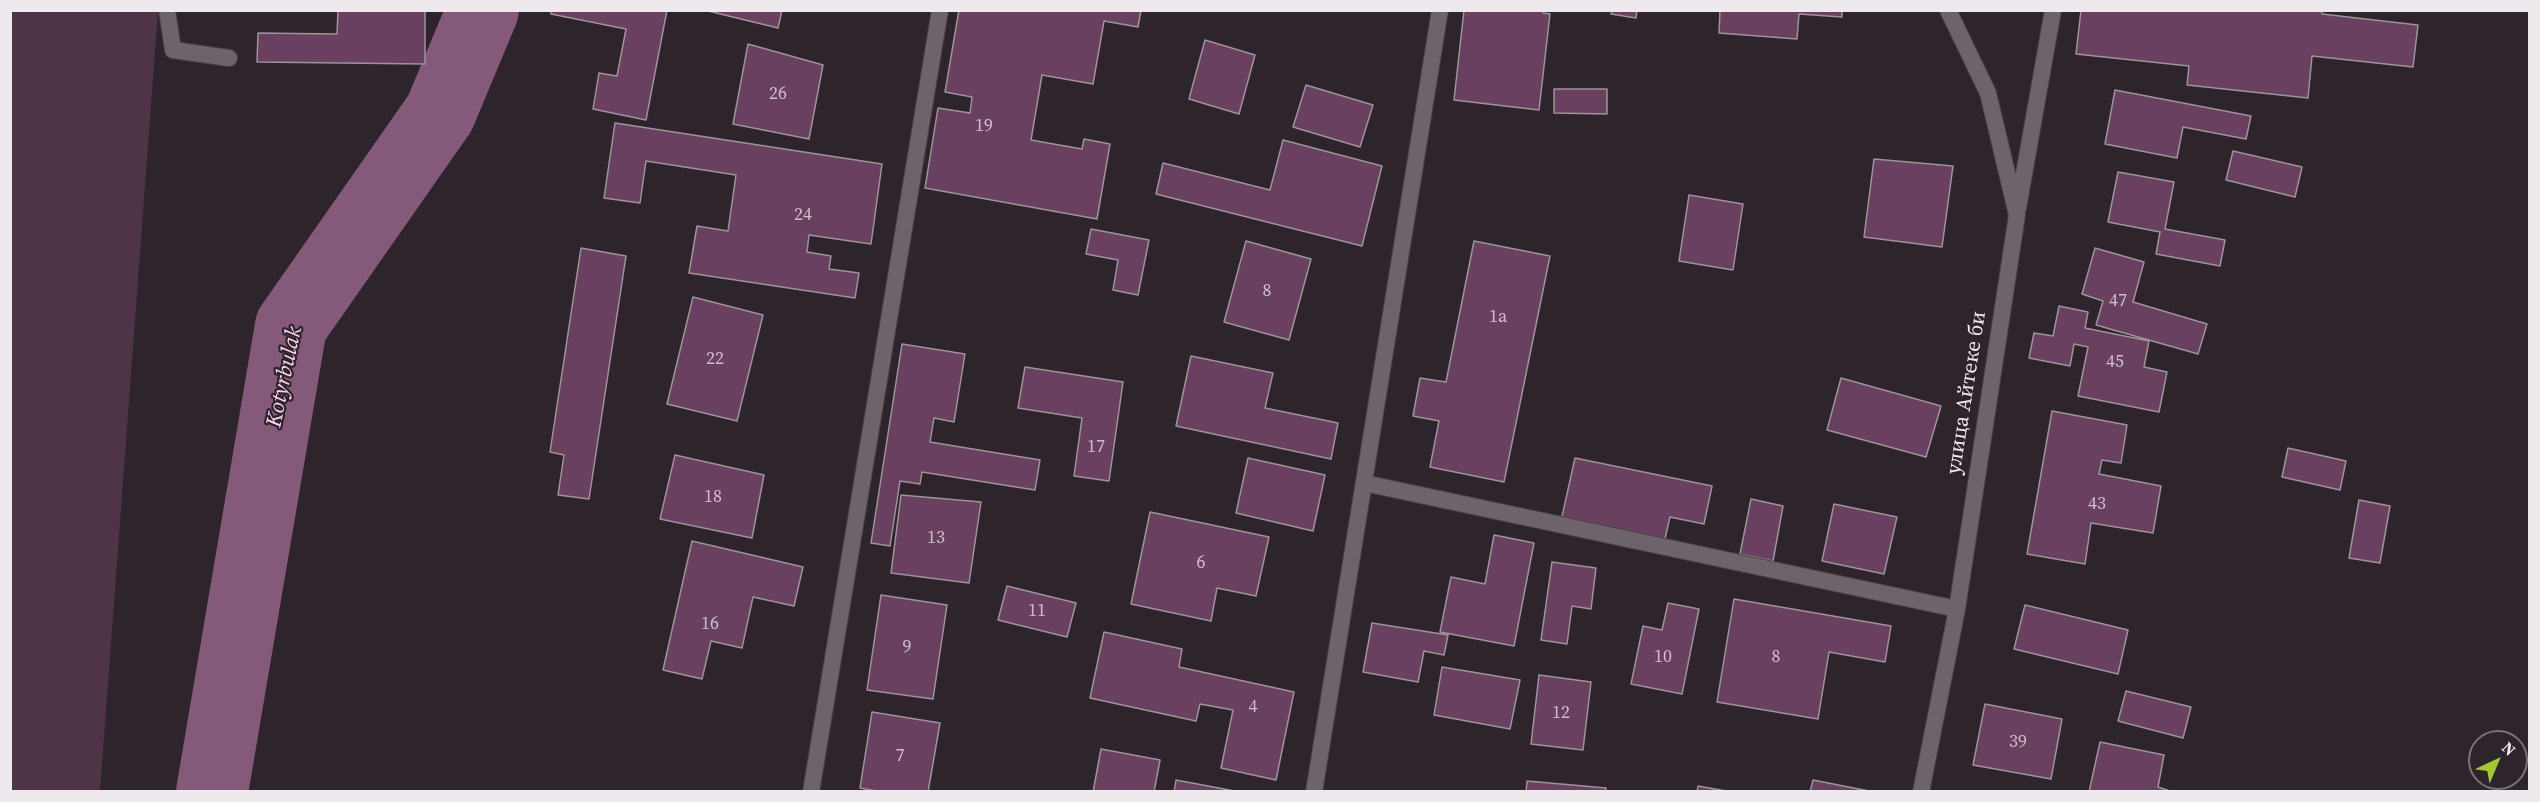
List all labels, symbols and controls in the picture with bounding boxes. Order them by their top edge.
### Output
house number: 26 [769,83,787,105]
house number: 19 [975,115,993,137]
house number: 24 [794,204,812,226]
house number: 8 [1263,280,1271,302]
house number: 47 [2109,290,2127,312]
house number: 1а [1489,306,1507,328]
street label: улица Айтеке би [1942,310,1992,476]
water label: Kotyrbulak [261,324,309,430]
house number: 22 [706,348,724,370]
house number: 45 [2106,351,2124,373]
house number: 17 [1087,436,1105,458]
house number: 18 [704,486,722,508]
house number: 43 [2088,493,2106,515]
house number: 13 [927,527,945,549]
house number: 6 [1197,552,1205,574]
house number: 11 [1028,600,1046,622]
house number: 16 [701,613,719,635]
house number: 9 [903,636,911,658]
house number: 10 [1654,646,1672,668]
house number: 8 [1772,646,1780,668]
house number: 4 [1249,696,1257,718]
house number: 12 [1552,702,1570,724]
north arrow [2468,730,2528,790]
house number: 39 [2009,731,2027,753]
text: N [2497,737,2521,760]
house number: 7 [896,745,904,767]

